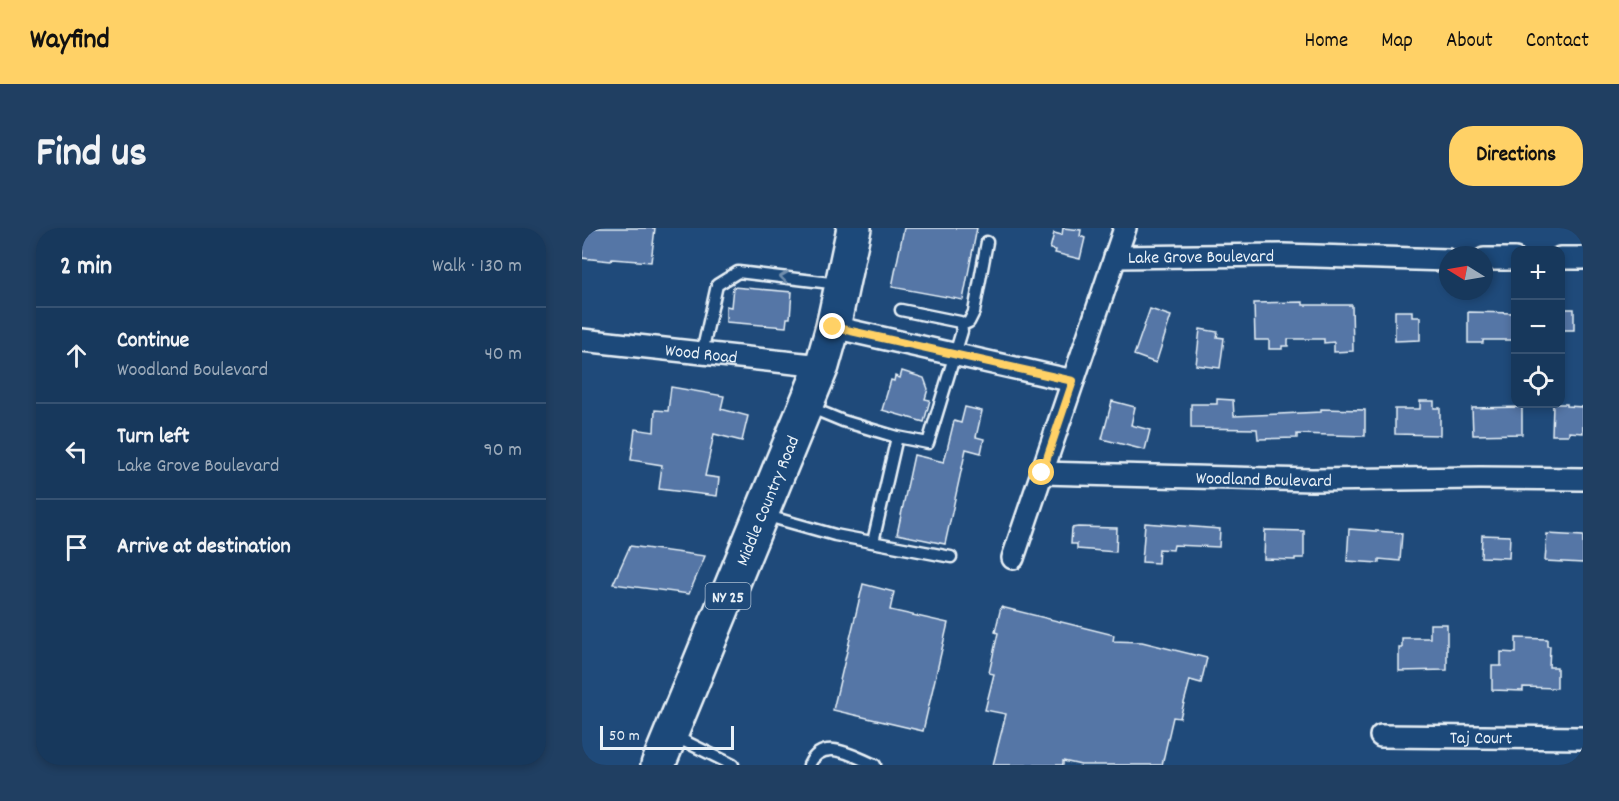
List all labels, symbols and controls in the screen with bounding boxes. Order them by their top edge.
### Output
text: Wayfind [30,22,110,62]
text: Home [1304,27,1348,57]
text: Map [1381,27,1413,57]
text: About [1446,27,1493,57]
text: Contact [1526,27,1589,57]
text: Find us [36,126,147,186]
button: Directions [1449,126,1583,186]
street label: Lake Grove Boulevard [1128,245,1274,272]
north arrow [1439,246,1493,300]
map controls [1511,246,1565,408]
button: + [1511,246,1565,300]
text: 2 min [60,249,112,286]
text: Walk · 130 m [432,253,522,281]
one-way arrow [780,272,789,284]
button: − [1511,300,1565,354]
route end [819,313,845,339]
text: Continue [117,326,189,357]
icon: ahead [60,339,93,372]
street label: Wood Road [664,339,738,372]
text: 40 m [484,341,522,369]
button: locate [1511,354,1565,408]
text: Woodland Boulevard [117,357,268,385]
text: Turn left [117,422,189,453]
street label: Middle Country Road [731,433,807,570]
icon: left [60,435,93,468]
text: 90 m [484,437,522,465]
text: Lake Grove Boulevard [117,453,279,481]
route start [1028,459,1054,485]
street label: Woodland Boulevard [1195,467,1332,495]
icon: arrive [60,531,93,564]
text: Arrive at destination [117,532,291,563]
road number: NY 25 [706,583,750,609]
scale bar [600,723,734,750]
text: 50 m [609,725,640,748]
street label: Taj Court [1450,727,1513,752]

